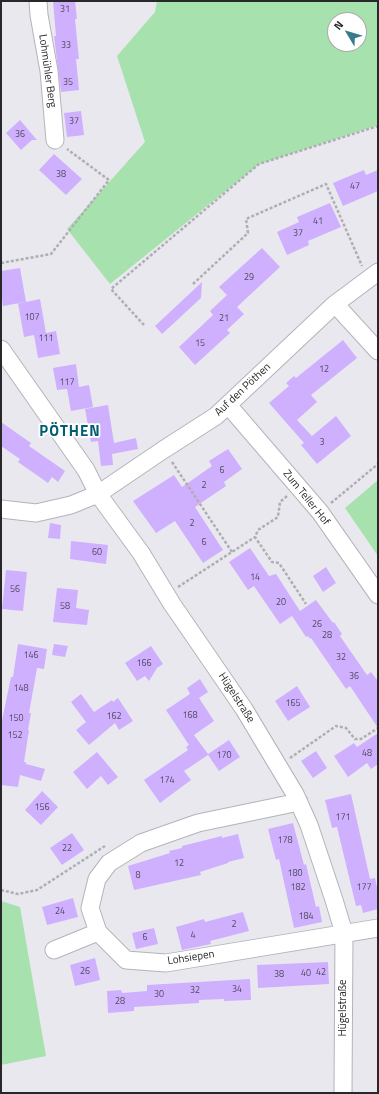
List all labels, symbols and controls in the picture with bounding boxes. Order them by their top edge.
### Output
house number: 31 [60,5,70,15]
north arrow [327,12,367,52]
text: N [330,17,347,33]
street label: Lohmühler Berg [35,33,59,109]
house number: 33 [61,41,71,51]
house number: 35 [63,78,73,88]
house number: 37 [69,117,79,127]
house number: 36 [15,130,25,140]
house number: 38 [56,170,66,180]
house number: 47 [350,182,360,192]
house number: 41 [313,217,323,227]
house number: 37 [293,229,303,239]
house number: 29 [244,273,254,283]
house number: 107 [24,313,40,323]
house number: 21 [219,314,229,324]
house number: 111 [38,334,54,344]
house number: 15 [195,339,205,349]
street label: Auf den Pöthen [212,361,274,419]
house number: 12 [319,365,329,375]
house number: 117 [59,378,75,388]
district label: PÖTHEN [39,423,101,441]
house number: 3 [319,438,325,448]
house number: 6 [219,466,225,476]
street label: Zum Teller Hof [280,468,332,528]
house number: 2 [201,481,207,491]
house number: 2 [189,519,195,529]
house number: 6 [201,538,207,548]
house number: 60 [92,548,102,558]
house number: 14 [250,573,260,583]
house number: 56 [10,585,20,595]
house number: 20 [276,598,286,608]
house number: 58 [60,602,70,612]
house number: 26 [312,620,322,630]
house number: 28 [322,631,332,641]
house number: 146 [23,651,39,661]
house number: 32 [336,653,346,663]
house number: 166 [136,659,152,669]
street label: Hügelstraße [215,670,257,726]
house number: 36 [349,672,359,682]
house number: 148 [13,684,29,694]
house number: 165 [285,699,301,709]
house number: 168 [182,711,198,721]
house number: 162 [106,712,122,722]
house number: 150 [8,714,24,724]
house number: 152 [7,731,23,741]
house number: 48 [362,749,372,759]
house number: 170 [216,751,232,761]
house number: 174 [159,776,175,786]
house number: 156 [34,803,50,813]
house number: 171 [335,813,351,823]
house number: 178 [277,836,293,846]
house number: 22 [62,844,72,854]
house number: 12 [174,859,184,869]
house number: 180 [287,869,303,879]
house number: 8 [135,871,141,881]
house number: 182 [290,883,306,893]
house number: 177 [356,883,372,893]
house number: 24 [55,907,65,917]
house number: 184 [298,912,314,922]
house number: 2 [231,920,237,930]
house number: 4 [190,931,196,941]
house number: 6 [142,933,148,943]
street label: Lohsiepen [167,948,215,968]
house number: 26 [80,967,90,977]
house number: 42 [316,968,326,978]
house number: 40 [301,969,311,979]
house number: 38 [274,970,284,980]
street label: Hügelstraße [336,979,350,1037]
house number: 34 [232,985,242,995]
house number: 32 [190,986,200,996]
house number: 30 [154,990,164,1000]
house number: 28 [115,997,125,1007]

